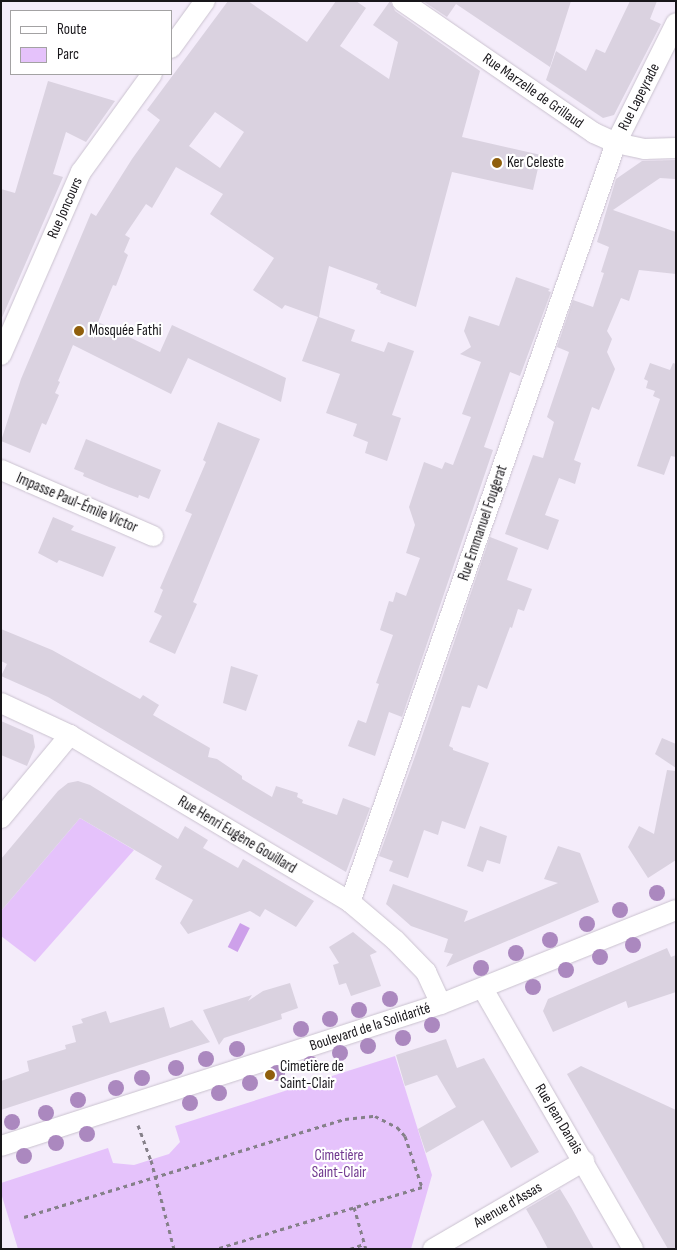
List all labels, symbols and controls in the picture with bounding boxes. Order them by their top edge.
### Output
legend [10,10,172,75]
text: Route [57,20,87,39]
text: Parc [57,45,79,64]
street label: Rue Marzelle de Grillaud [479,50,587,132]
street label: Rue Lapeyrade [614,60,664,134]
place label: Ker Celeste [507,154,564,172]
marker: Ker Celeste [491,157,503,169]
street label: Rue Joncours [44,175,86,241]
place label: Mosquée Fathi [89,322,161,340]
marker: Mosquée Fathi [73,325,85,337]
street label: Rue Emmanuel Fougerat [455,463,511,583]
street label: Impasse Paul-Émile Victor [13,469,141,537]
street label: Rue Henri Eugène Gouillard [175,793,299,877]
street label: Boulevard de la Solidarité [307,999,433,1055]
place label: Cimetière de Saint-Clair [280,1057,344,1092]
marker: Cimetière de Saint-Clair [264,1069,276,1081]
street label: Rue Jean Danais [531,1081,587,1157]
park label: Cimetière Saint-Clair [312,1146,366,1181]
street label: Avenue d'Assas [471,1178,545,1232]

